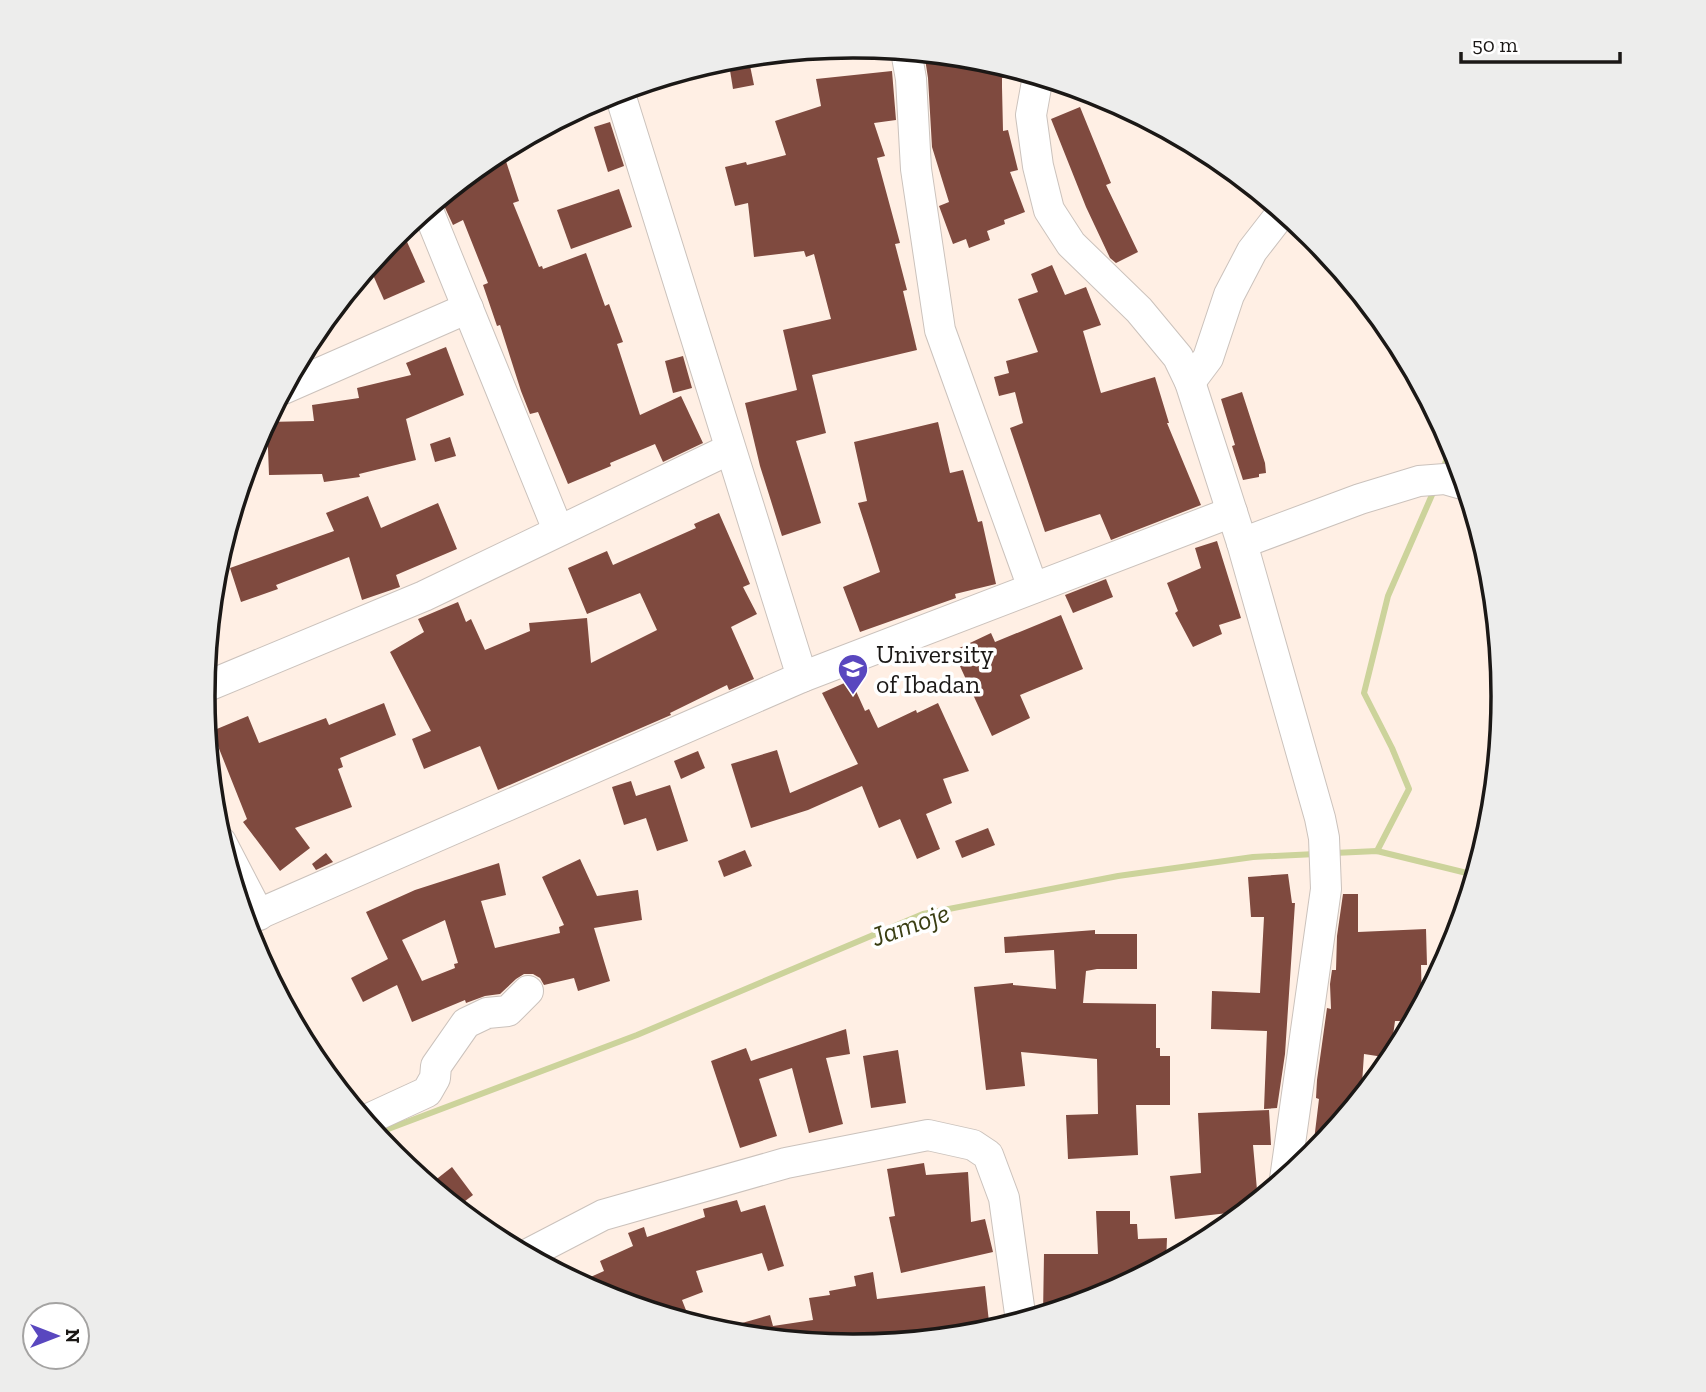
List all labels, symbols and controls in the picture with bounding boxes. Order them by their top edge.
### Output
scale bar [1461,21,1620,65]
text: 50 m [1472,32,1518,57]
place label: University of Ibadan [876,638,994,700]
school or university icon: University of Ibadan [836,652,870,696]
water label: Jamoje [866,896,954,954]
north arrow [21,1301,91,1371]
text: N [61,1329,84,1343]

